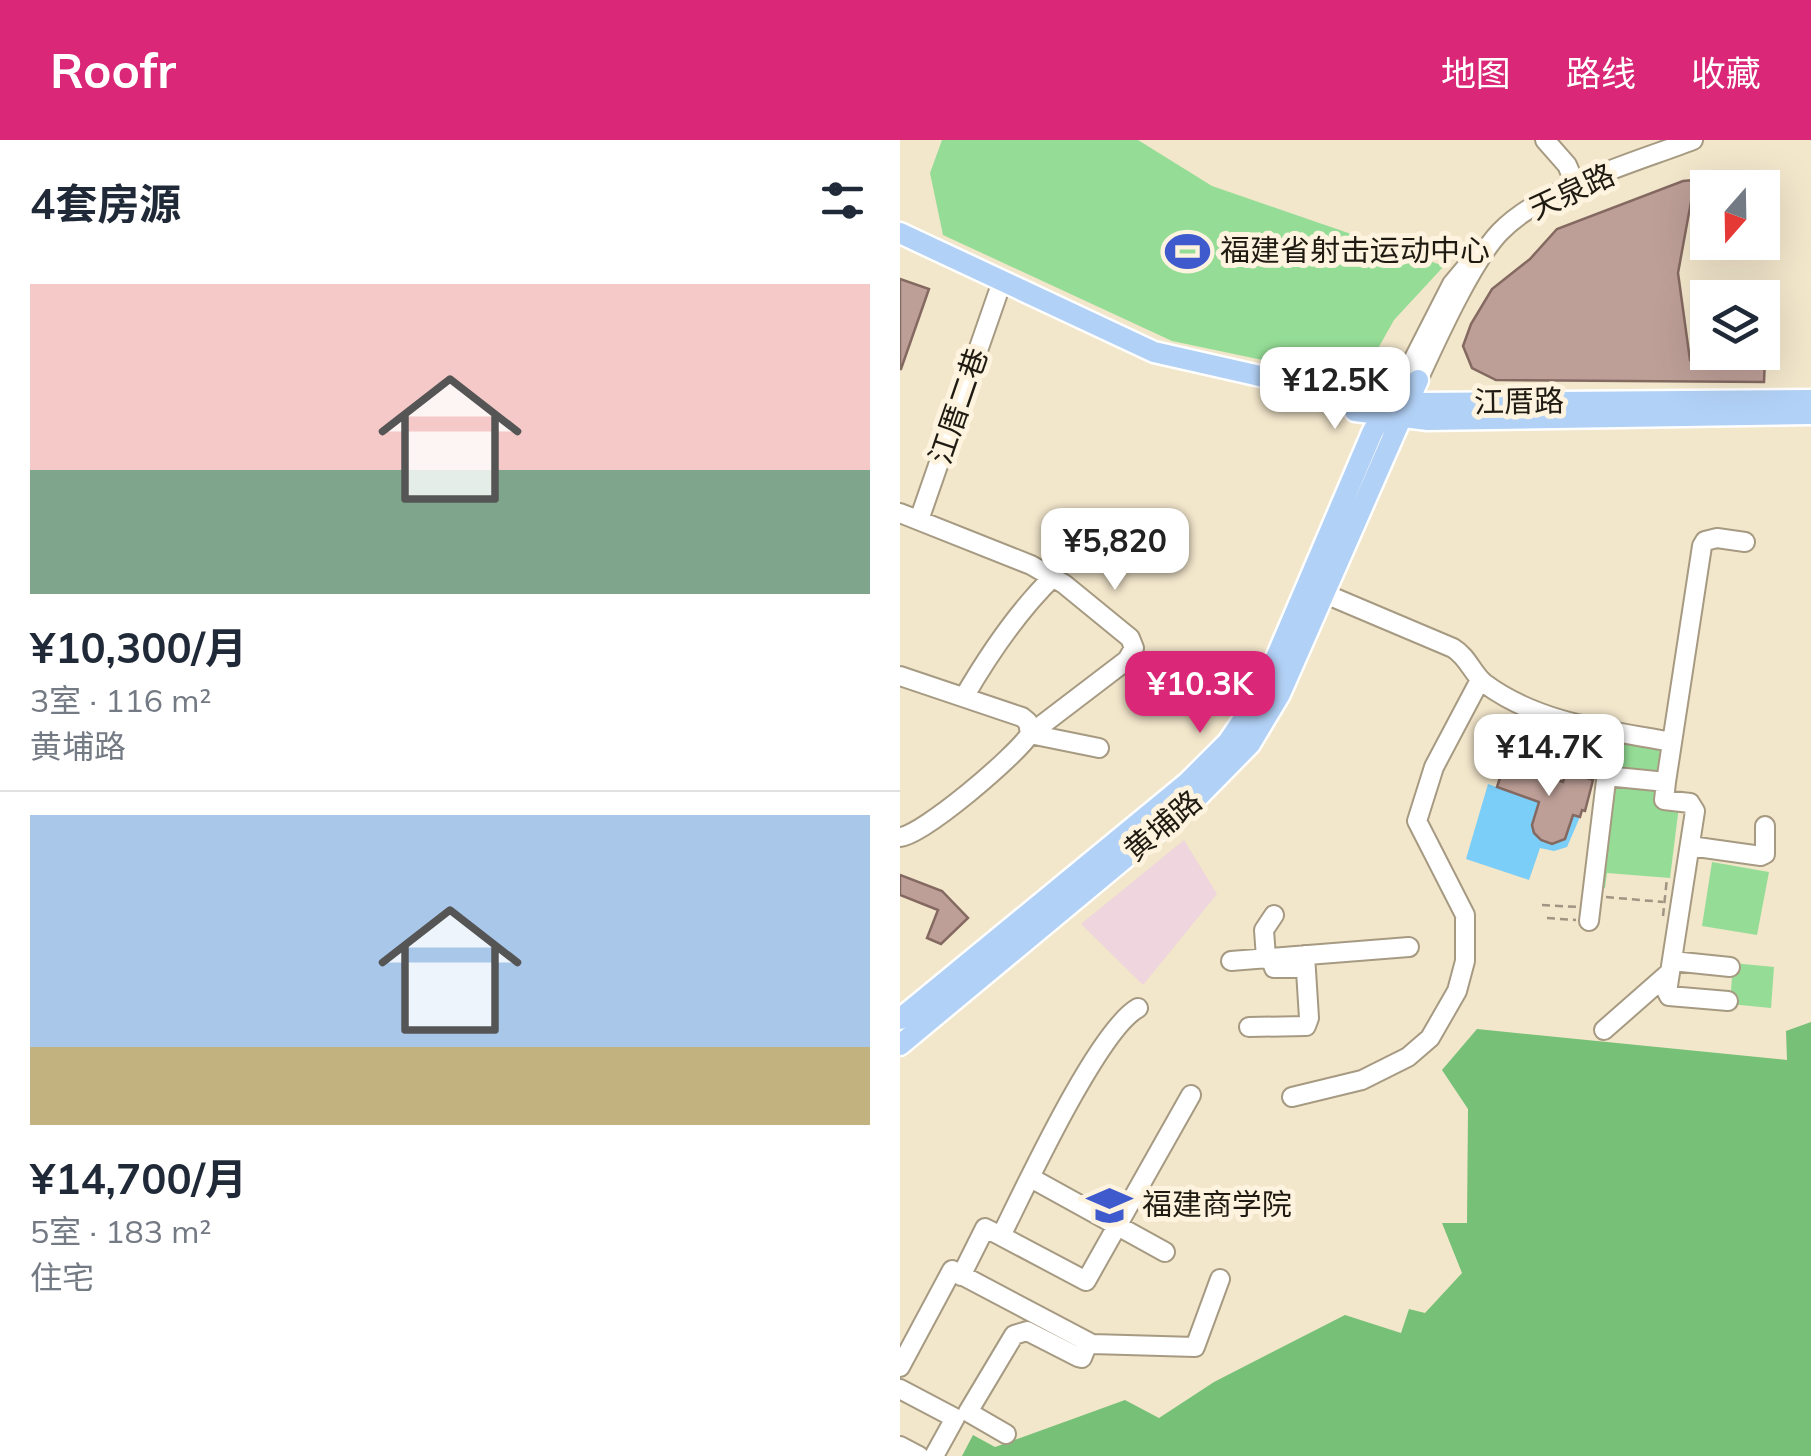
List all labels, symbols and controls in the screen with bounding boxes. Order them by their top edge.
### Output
text: Roofr [50,40,176,100]
text: 地图 [1441,51,1511,95]
text: 路线 [1566,51,1636,95]
text: 收藏 [1691,51,1761,95]
street label: 天泉路 [1523,155,1620,227]
north arrow [1690,170,1780,260]
map controls [1690,170,1780,370]
icon: filters [815,173,870,228]
text: 4套房源 [30,177,181,230]
sports icon: 福建省射击运动中心 [1163,227,1211,275]
place label: 福建省射击运动中心 [1220,231,1490,269]
button: layers [1690,280,1780,370]
street label: 江厝二巷 [921,343,996,469]
pin: ¥12.5K [1254,347,1416,432]
icon: home [360,349,540,529]
text: ¥12.5K [1282,359,1388,399]
street label: 江厝路 [1474,381,1564,421]
pin: ¥5,820 [1034,508,1196,593]
text: ¥5,820 [1063,520,1167,560]
text: ¥10,300/月 [30,621,247,674]
pin: ¥10.3K [1119,651,1281,736]
text: ¥10.3K [1147,663,1253,703]
text: 3室 · 116 m² [30,680,212,720]
pin: ¥14.7K [1468,714,1630,799]
text: 黄埔路 [30,726,126,766]
text: ¥14.7K [1496,726,1602,766]
street label: 黄埔路 [1116,782,1209,869]
icon: home [360,880,540,1060]
text: ¥14,700/月 [30,1152,247,1205]
school or university icon: 福建商学院 [1085,1181,1133,1229]
place label: 福建商学院 [1142,1185,1292,1223]
text: 5室 · 183 m² [30,1211,212,1251]
text: 住宅 [30,1257,94,1297]

